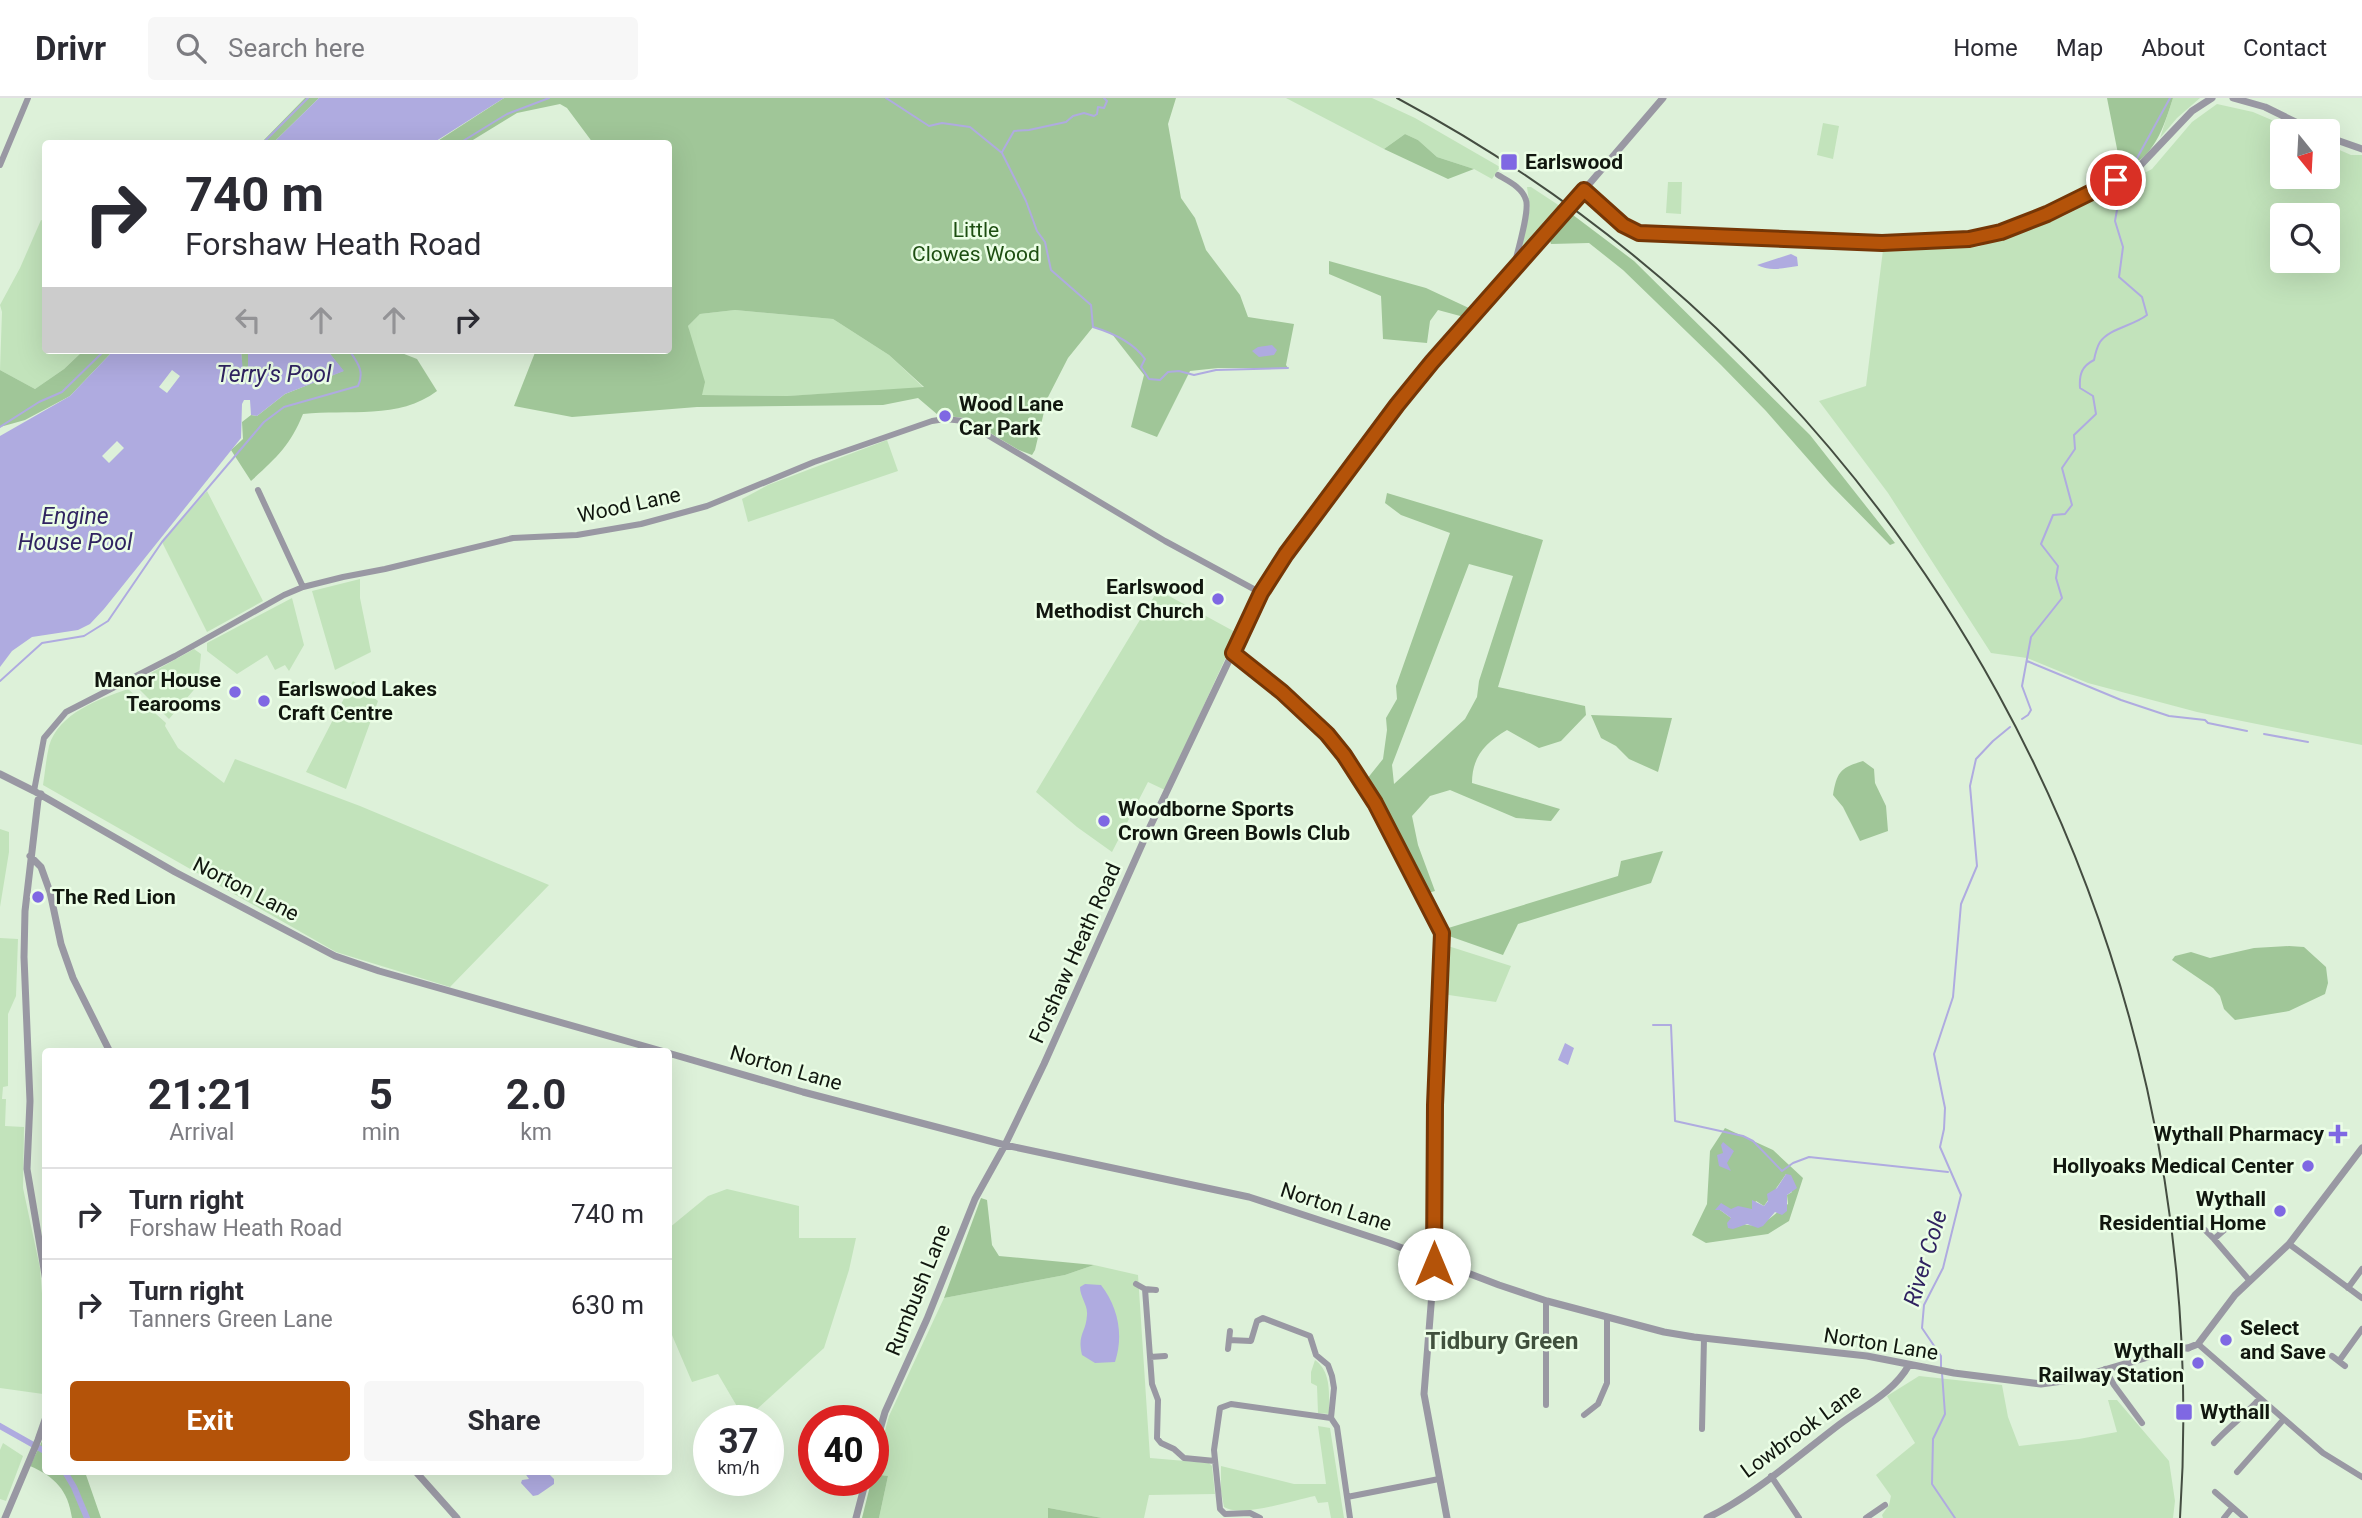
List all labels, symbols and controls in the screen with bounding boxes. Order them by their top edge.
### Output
search box [148,17,638,80]
text: Drivr [35,29,106,68]
icon: search [172,29,210,67]
text: Search here [228,33,365,63]
text: Home [1953,34,2018,62]
text: Map [2056,34,2103,62]
text: About [2141,34,2205,62]
text: Contact [2243,34,2327,62]
north arrow [2270,119,2340,189]
map controls [2270,119,2340,273]
place label: Earlswood [1525,150,1623,174]
pin [2086,150,2146,210]
marker: Earlswood [1499,152,1519,172]
icon: arrive [2097,161,2135,199]
text: 740 m [185,166,324,223]
icon: right [70,168,161,259]
button: search [2270,203,2340,273]
park label: Little Clowes Wood [912,218,1040,266]
text: Forshaw Heath Road [185,225,482,263]
icon: left [229,301,267,339]
icon: ahead [302,301,340,339]
icon: ahead [375,301,413,339]
icon: right [448,301,486,339]
water label: Terry's Pool [216,361,332,388]
place label: Wood Lane Car Park [959,392,1064,440]
marker: Wood Lane Car Park [937,408,953,424]
street label: Wood Lane [575,482,683,528]
water label: Engine House Pool [18,503,133,556]
place label: Earlswood Methodist Church [1036,575,1204,623]
marker: Earlswood Methodist Church [1210,591,1226,607]
place label: Manor House Tearooms [94,668,221,716]
place label: Earlswood Lakes Craft Centre [278,677,437,725]
marker: Manor House Tearooms [227,684,243,700]
marker: Earlswood Lakes Craft Centre [256,693,272,709]
place label: Woodborne Sports Crown Green Bowls Club [1118,797,1350,845]
marker: Woodborne Sports Crown Green Bowls Club [1096,813,1112,829]
street label: Norton Lane [189,852,303,926]
street label: Forshaw Heath Road [1024,859,1126,1047]
place label: The Red Lion [52,885,176,909]
marker: The Red Lion [30,889,46,905]
street label: Norton Lane [727,1041,845,1095]
text: 21:21 [148,1070,256,1119]
text: 5 [369,1070,393,1119]
text: 2.0 [506,1070,566,1119]
text: Arrival [169,1119,234,1146]
text: min [362,1119,400,1146]
text: km [520,1119,552,1146]
place label: Wythall Pharmacy [2153,1122,2324,1146]
marker: Wythall Pharmacy [2330,1126,2346,1142]
place label: Hollyoaks Medical Center [2052,1154,2294,1178]
marker: Hollyoaks Medical Center [2300,1158,2316,1174]
street label: Norton Lane [1277,1178,1395,1236]
text: Turn right [129,1185,244,1215]
place label: Wythall Residential Home [2099,1187,2266,1235]
icon: right [70,1195,108,1233]
text: 740 m [571,1199,644,1229]
marker: Wythall Residential Home [2272,1203,2288,1219]
water label: River Cole [1898,1207,1953,1310]
text: Forshaw Heath Road [129,1215,342,1242]
street label: Rumbush Lane [881,1221,955,1359]
position arrow [1397,1227,1471,1301]
text: Turn right [129,1276,244,1306]
icon: right [70,1286,108,1324]
text: 630 m [571,1290,644,1320]
text: Tanners Green Lane [129,1306,333,1333]
place label: Select and Save [2240,1316,2326,1364]
street label: Norton Lane [1822,1323,1940,1365]
district label: Tidbury Green [1425,1327,1579,1355]
marker: Select and Save [2218,1332,2234,1348]
place label: Wythall Railway Station [2038,1339,2184,1387]
marker: Wythall Railway Station [2190,1355,2206,1371]
street label: Lowbrook Lane [1736,1379,1866,1483]
button: Exit [70,1381,350,1461]
button: Share [364,1381,644,1461]
place label: Wythall [2200,1400,2270,1424]
marker: Wythall [2174,1402,2194,1422]
speed limit sign: 40 [798,1405,889,1496]
text: 37 [718,1421,759,1462]
text: km/h [717,1457,760,1478]

